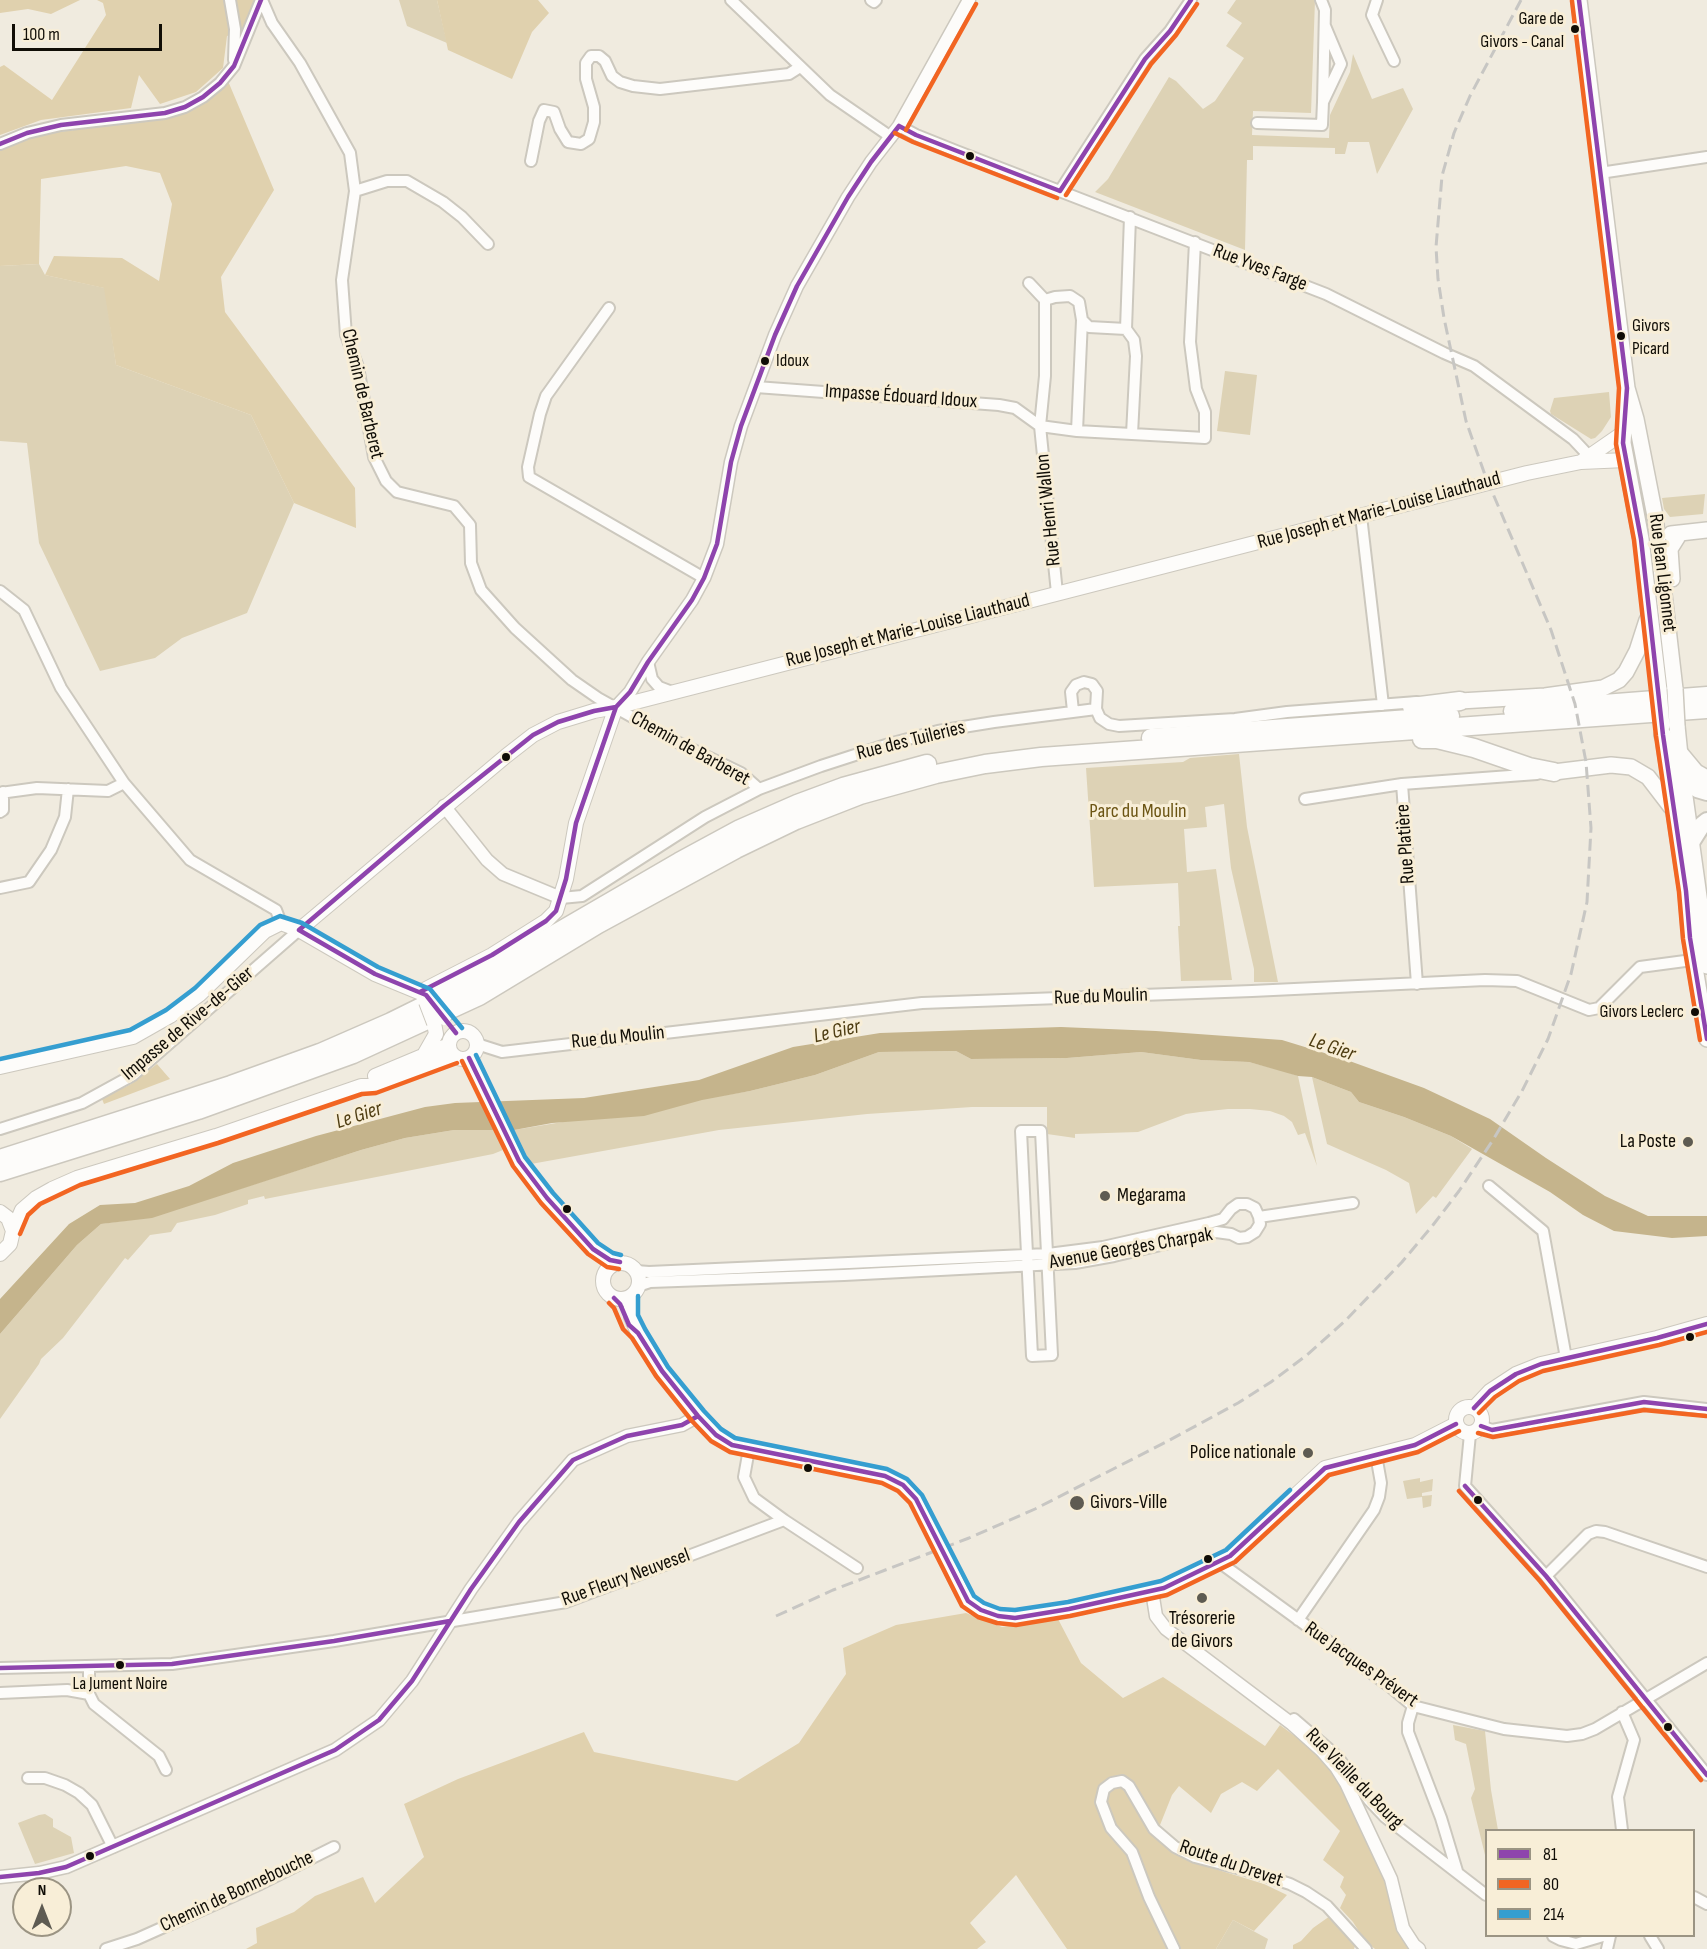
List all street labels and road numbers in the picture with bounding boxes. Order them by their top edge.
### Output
street label: Rue Yves Farge [1210,239,1310,297]
street label: Chemin de Barberet [335,327,389,461]
street label: Impasse Édouard Idoux [824,380,978,414]
street label: Rue Henri Wallon [1031,453,1067,567]
street label: Rue Joseph et Marie-Louise Liauthaud [1255,467,1503,555]
street label: Rue Jean Ligonnet [1643,513,1681,633]
street label: Rue Joseph et Marie-Louise Liauthaud [784,589,1032,673]
street label: Chemin de Barberet [626,706,754,792]
street label: Rue des Tuileries [854,716,968,766]
street label: Rue Platière [1391,803,1421,885]
street label: Impasse de Rive-de-Gier [117,962,259,1086]
street label: Rue du Moulin [1054,983,1148,1011]
street label: Rue du Moulin [570,1021,666,1055]
street label: Avenue Georges Charpak [1048,1223,1214,1275]
street label: Rue Fleury Neuvesel [559,1544,693,1612]
street label: Rue Jacques Prévert [1300,1617,1422,1713]
street label: Rue Vieille du Bourg [1300,1724,1408,1834]
street label: Route du Drevet [1176,1835,1286,1893]
street label: Chemin de Bonnebouche [157,1846,317,1938]

